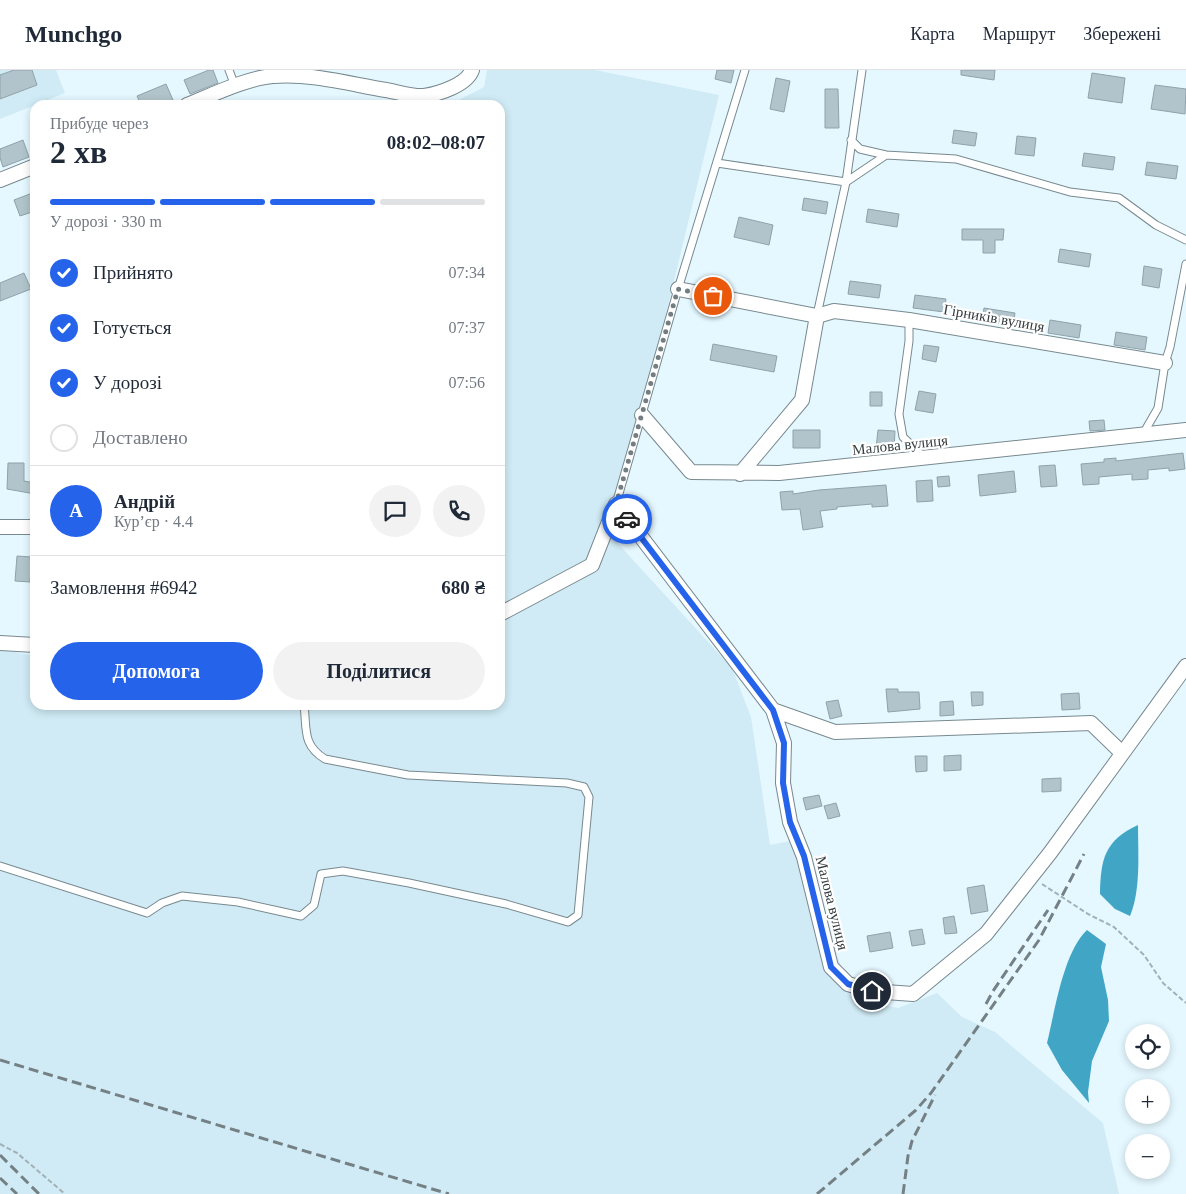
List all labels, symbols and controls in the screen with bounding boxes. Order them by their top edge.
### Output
text: Munchgo [25,21,122,47]
text: Карта [910,24,955,44]
text: Маршрут [983,24,1055,44]
text: Збережені [1083,24,1161,44]
text: Прибуде через [50,115,149,132]
text: 08:02–08:07 [387,132,485,153]
text: 2 хв [50,134,107,170]
text: У дорозі · 330 m [50,213,162,230]
icon: check [50,259,78,287]
text: Прийнято [93,262,173,283]
text: 07:34 [449,264,485,281]
pin [692,275,734,317]
icon: bag [699,282,727,310]
street label: Гірників вулиця [942,301,1046,335]
icon: check [50,314,78,342]
text: Готується [93,317,171,338]
text: 07:37 [449,319,485,336]
icon: check [50,369,78,397]
text: У дорозі [93,372,162,393]
text: 07:56 [449,374,485,391]
text: Доставлено [93,427,188,448]
street label: Малова вулиця [851,432,949,458]
button: chat [369,485,421,537]
button: phone [433,485,485,537]
text: Андрій [114,491,175,512]
courier [602,494,652,544]
text: А [69,500,83,521]
icon: car [613,505,641,533]
text: Кур’єр · 4.4 [114,513,193,530]
text: Замовлення #6942 [50,577,197,598]
text: 680 ₴ [441,577,485,598]
button: Допомога [50,642,263,700]
button: Поділитися [273,642,485,700]
street label: Малова вулиця [813,854,851,952]
pin [851,970,893,1012]
icon: home [858,977,886,1005]
map controls [1125,1024,1170,1179]
button: locate [1125,1024,1170,1069]
button: + [1125,1079,1170,1124]
button: − [1125,1134,1170,1179]

